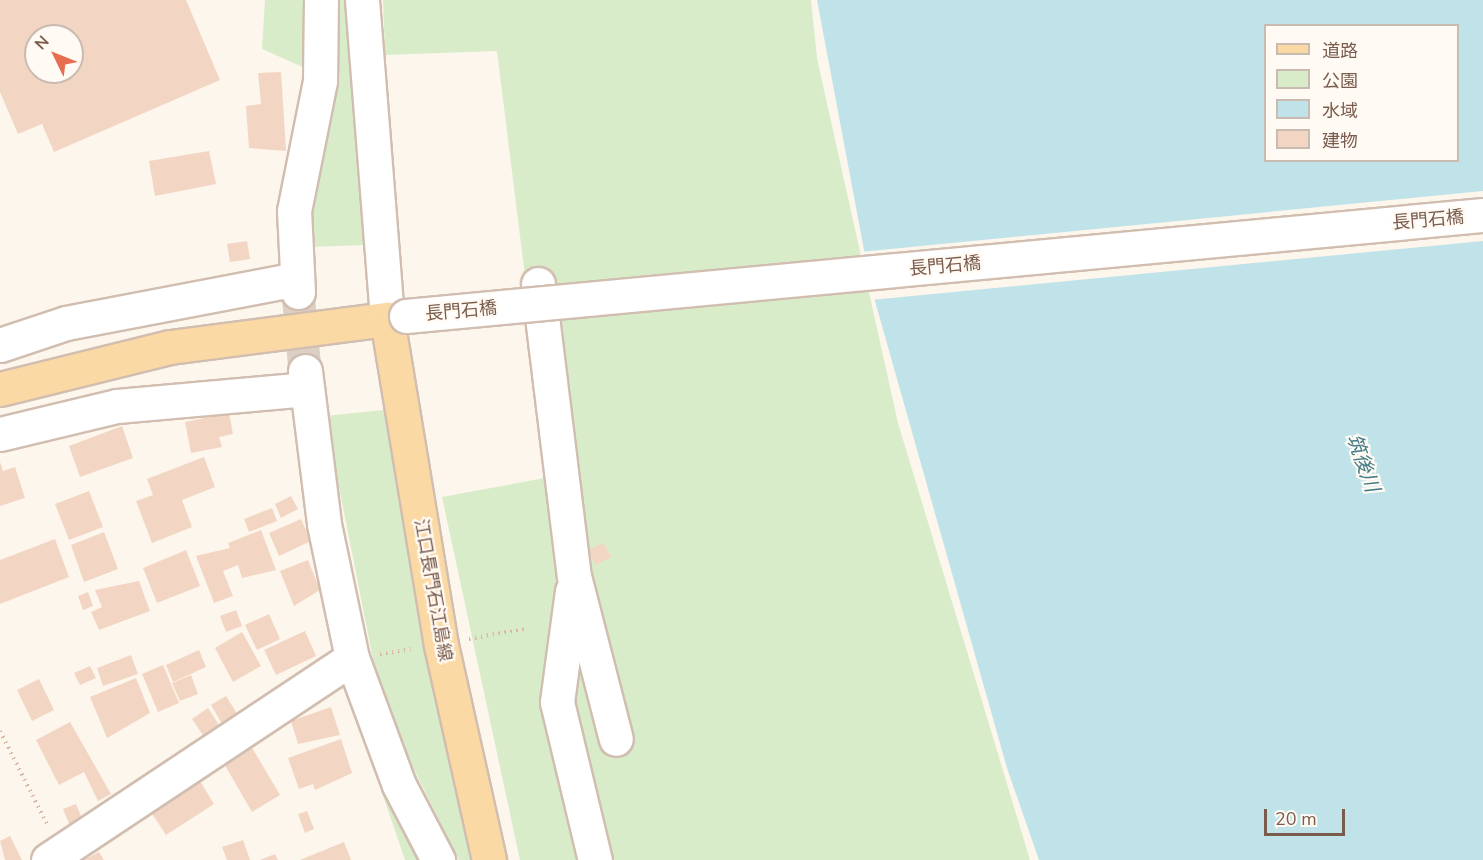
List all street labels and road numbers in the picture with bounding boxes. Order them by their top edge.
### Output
street label: 長門石橋 [1391,206,1465,234]
street label: 長門石橋 [908,252,982,280]
street label: 長門石橋 [424,297,498,325]
street label: 江口長門石江島線 [410,517,456,663]

